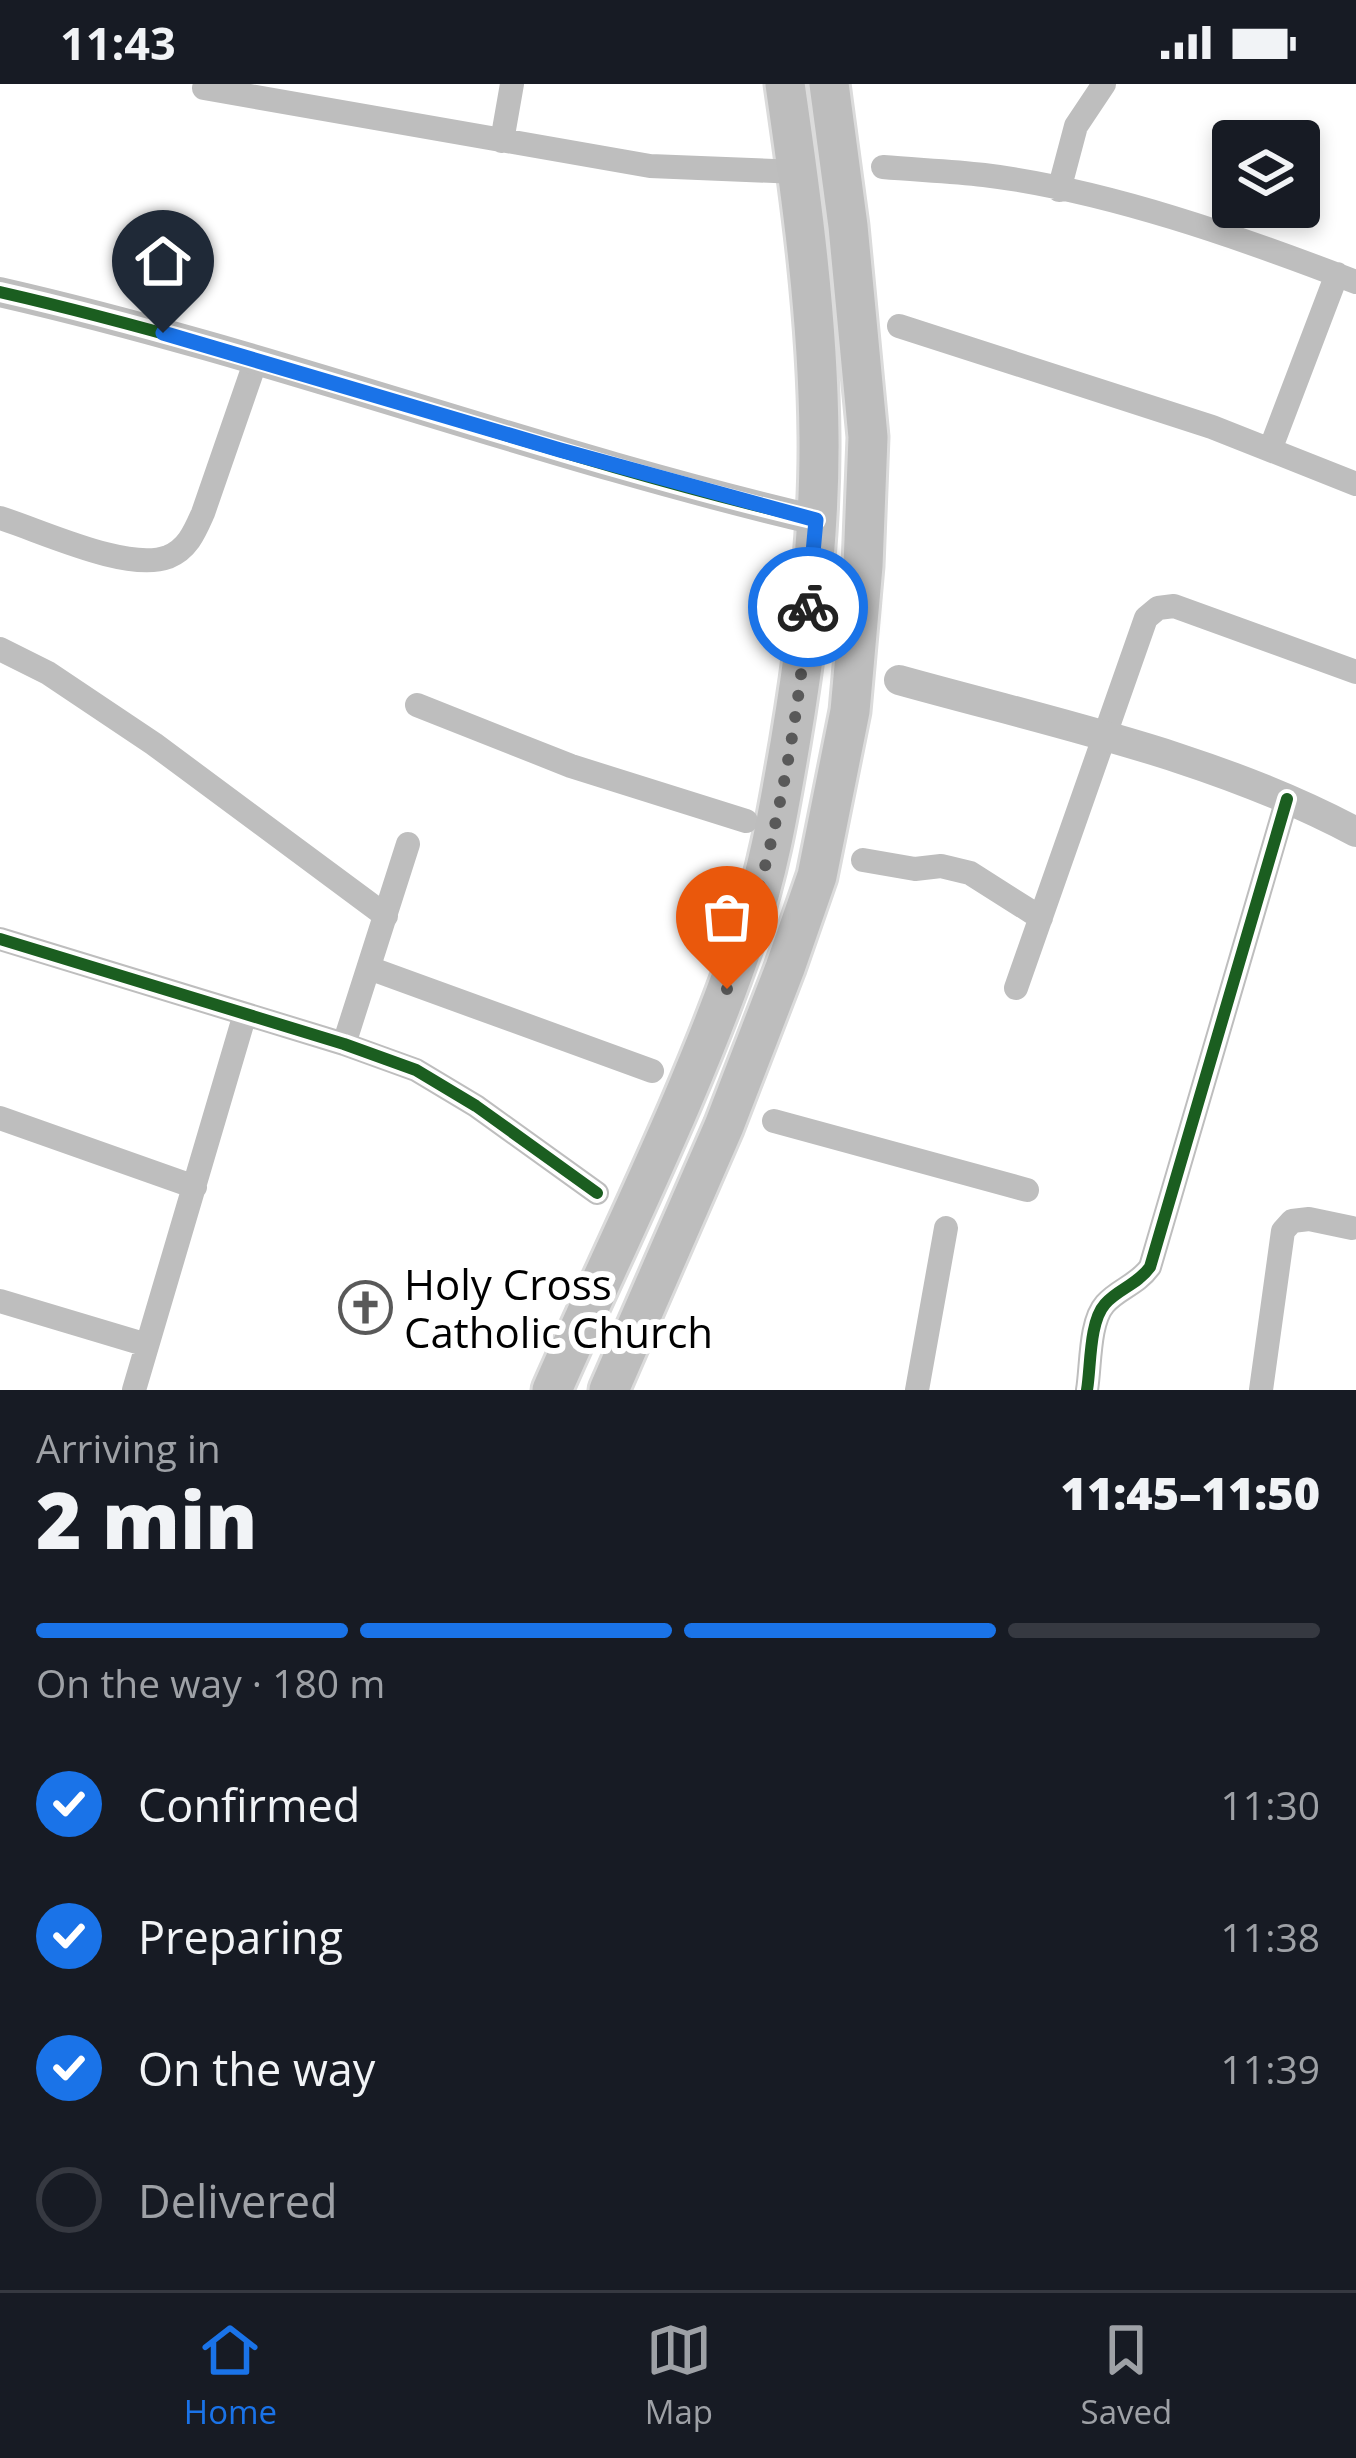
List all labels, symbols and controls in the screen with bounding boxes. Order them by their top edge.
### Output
text: 11:43 [60,12,176,73]
map controls [1212,120,1320,228]
button: layers [1212,120,1320,228]
pin [112,210,214,333]
icon: home [130,228,196,294]
courier [748,547,868,667]
icon: bike [775,574,841,640]
pin [676,866,778,989]
icon: bag [694,884,760,950]
place label: Holy Cross Catholic Church [404,1255,713,1360]
church icon: Holy Cross Catholic Church [337,1279,393,1335]
text: Arriving in [36,1421,221,1474]
text: 11:45–11:50 [1061,1462,1320,1523]
text: 2 min [36,1466,258,1572]
text: On the way · 180 m [36,1656,385,1709]
icon: check [36,1771,102,1837]
text: Confirmed [138,1774,360,1835]
text: 11:30 [1221,1778,1320,1831]
icon: check [36,1903,102,1969]
text: Preparing [138,1906,343,1967]
text: 11:38 [1221,1910,1320,1963]
icon: check [36,2035,102,2101]
text: On the way [138,2038,375,2099]
text: 11:39 [1221,2042,1320,2095]
text: Delivered [138,2170,338,2231]
tab: Home [184,2317,277,2434]
tab: Map [645,2317,713,2434]
tab: Saved [1081,2317,1172,2434]

